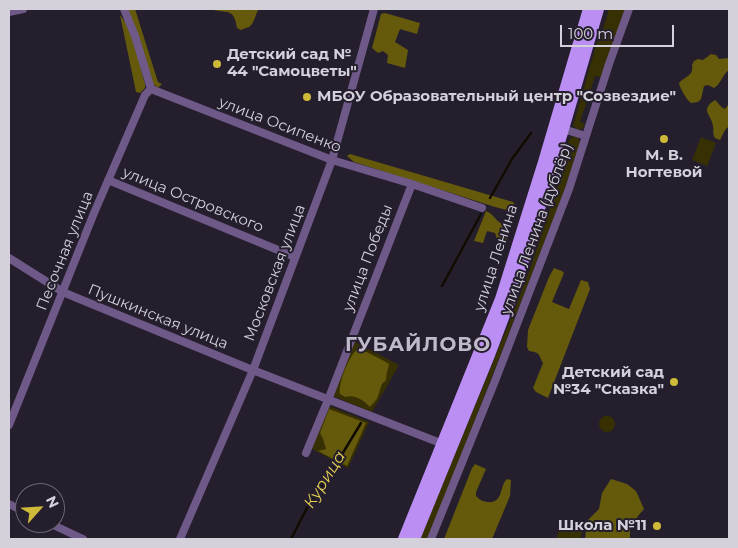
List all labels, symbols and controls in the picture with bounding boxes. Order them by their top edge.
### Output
scale bar [563,15,677,47]
text: 100 m [568,24,613,43]
place label: Детский сад № 44 "Самоцветы" [227,46,357,81]
marker: Детский сад № 44 "Самоцветы" [211,58,223,70]
place label: МБОУ Образовательный центр "Созвездие" [317,88,676,106]
marker: МБОУ Образовательный центр "Созвездие" [301,91,313,103]
street label: улица Осипенко [216,93,344,157]
marker: М. В. Ногтевой [658,133,670,145]
street label: улица Ленина (дублёр) [497,141,577,317]
place label: М. В. Ногтевой [626,147,702,182]
street label: улица Островского [120,163,266,237]
street label: Песочная улица [33,189,97,313]
street label: Московская улица [241,202,309,344]
street label: улица Победы [339,202,397,314]
street label: улица Ленина [470,202,522,314]
street label: Пушкинская улица [85,281,231,353]
district label: ГУБАЙЛОВО [344,333,492,357]
place label: Детский сад №34 "Сказка" [553,364,664,399]
marker: Детский сад №34 "Сказка" [668,376,680,388]
water label: Курица [300,448,350,512]
north arrow [15,483,65,533]
text: N [42,493,63,511]
place label: Школа №11 [558,517,647,535]
marker: Школа №11 [651,520,663,532]

